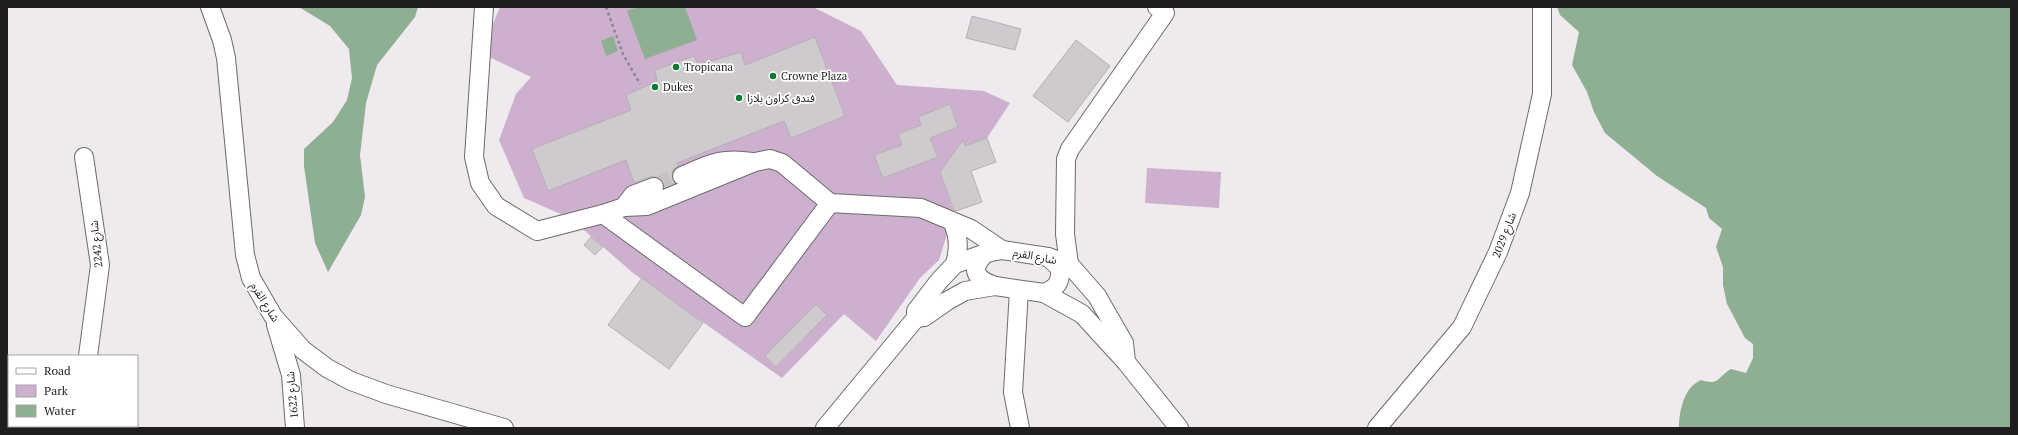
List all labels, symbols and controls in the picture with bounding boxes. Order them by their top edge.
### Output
place label: Tropicana [684,60,734,74]
marker: Tropicana [671,62,681,72]
place label: Crowne Plaza [781,69,848,83]
marker: Crowne Plaza [768,71,778,81]
place label: Dukes [663,80,693,94]
marker: Dukes [650,82,660,92]
place label: فندق كراون بلازا [747,91,815,105]
marker: فندق كراون بلازا [734,93,744,103]
street label: 2029 شارع [1489,210,1520,260]
street label: 2242 شارع [87,219,106,268]
street label: شارع القرم [1012,245,1058,268]
street label: شارع القرم [246,280,283,325]
legend [8,355,138,427]
text: Road [44,363,71,378]
street label: 1622 شارع [283,370,302,419]
text: Park [44,383,69,398]
text: Water [44,403,76,418]

